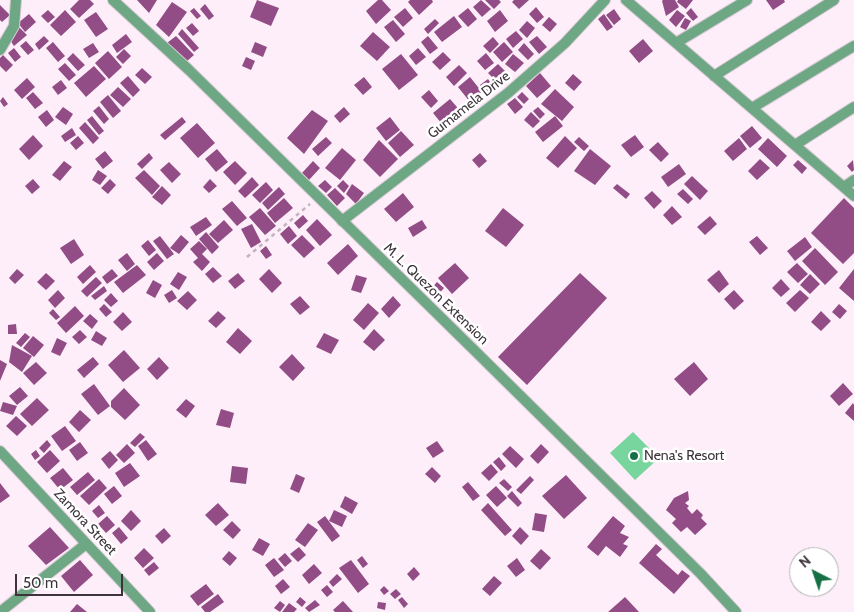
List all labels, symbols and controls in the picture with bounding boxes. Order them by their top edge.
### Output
street label: Gumamela Drive [425,68,513,142]
street label: M. L. Quezon Extension [380,240,492,348]
place label: Nena's Resort [644,448,724,464]
marker: Nena's Resort [628,450,640,462]
street label: Zamora Street [50,485,120,559]
north arrow [789,547,839,597]
text: N [795,551,814,571]
scale bar [18,564,125,596]
text: 50 m [23,574,58,592]

